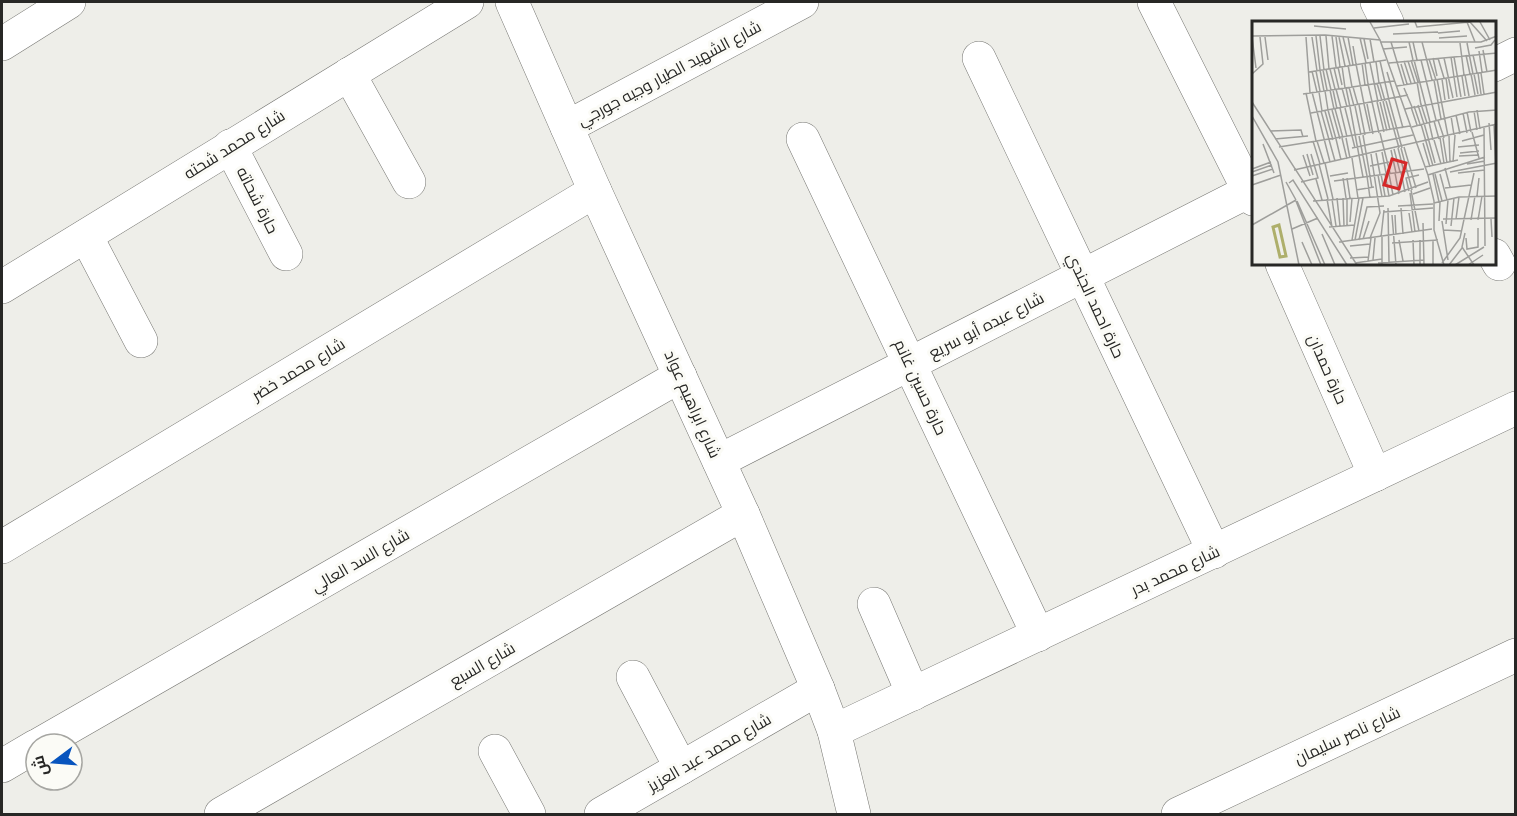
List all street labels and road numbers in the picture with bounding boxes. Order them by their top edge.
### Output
street label: شارع الشهيد الطيار وجيه جورجي [573,15,766,134]
street label: شارع محمد شحته [179,104,289,185]
street label: حارة شحاته [232,163,284,237]
street label: حارة احمد الجندي [1059,249,1130,363]
street label: شارع عبده أبو سريع [925,286,1048,364]
street label: حارة حمدان [1303,330,1353,408]
street label: شارع محمد خضر [246,332,349,407]
street label: حارة حسين غانم [888,336,953,439]
street label: شارع ابراهيم عواد [659,347,727,462]
street label: شارع السد العالي [307,523,415,600]
street label: شارع محمد بدر [1126,540,1223,602]
street label: شارع السبع [445,636,519,692]
street label: شارع ناصر سليمان [1290,701,1404,770]
street label: شارع محمد عبد العزيز [642,708,775,798]

